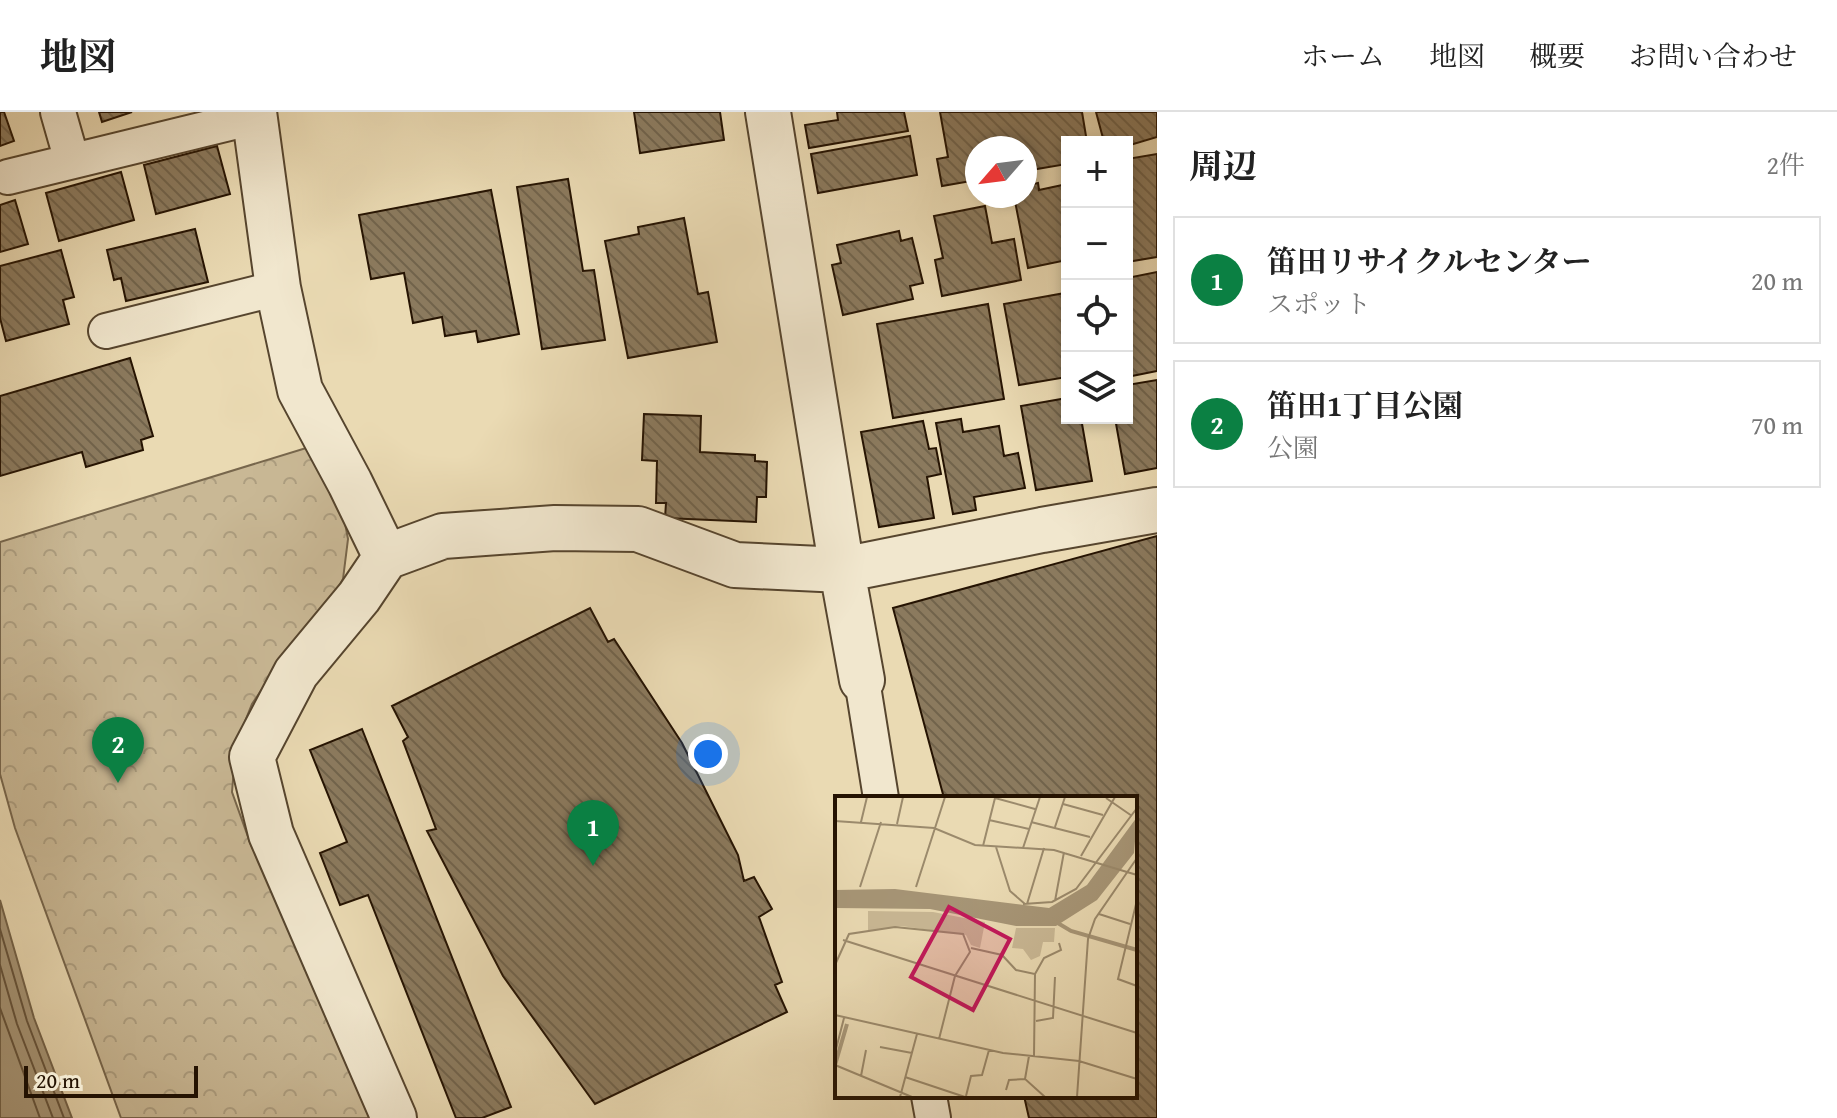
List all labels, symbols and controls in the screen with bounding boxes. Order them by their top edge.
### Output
text: 地図 [40,28,116,84]
text: ホーム [1301,35,1385,76]
text: 地図 [1429,35,1485,76]
text: 概要 [1529,35,1585,76]
text: お問い合わせ [1629,35,1797,76]
north arrow [965,136,1037,208]
map controls [1061,136,1133,424]
button: + [1061,136,1133,208]
text: 周辺 [1189,141,1257,190]
text: 2件 [1766,145,1805,184]
button: − [1061,208,1133,280]
text: 笛田リサイクルセンター [1267,239,1592,283]
text: 1 [1210,261,1224,300]
text: 20 m [1751,261,1803,300]
button: locate [1061,280,1133,352]
text: スポット [1267,284,1371,323]
button: layers [1061,352,1133,424]
text: 笛田1丁目公園 [1267,383,1463,427]
text: 2 [1210,405,1224,444]
text: 70 m [1751,405,1803,444]
text: 公園 [1267,428,1319,467]
pin: 2 [92,717,144,783]
your location [688,734,728,774]
inset map [835,796,1137,1098]
pin: 1 [567,800,619,866]
scale bar [24,1062,198,1098]
text: 20 m [36,1064,80,1096]

